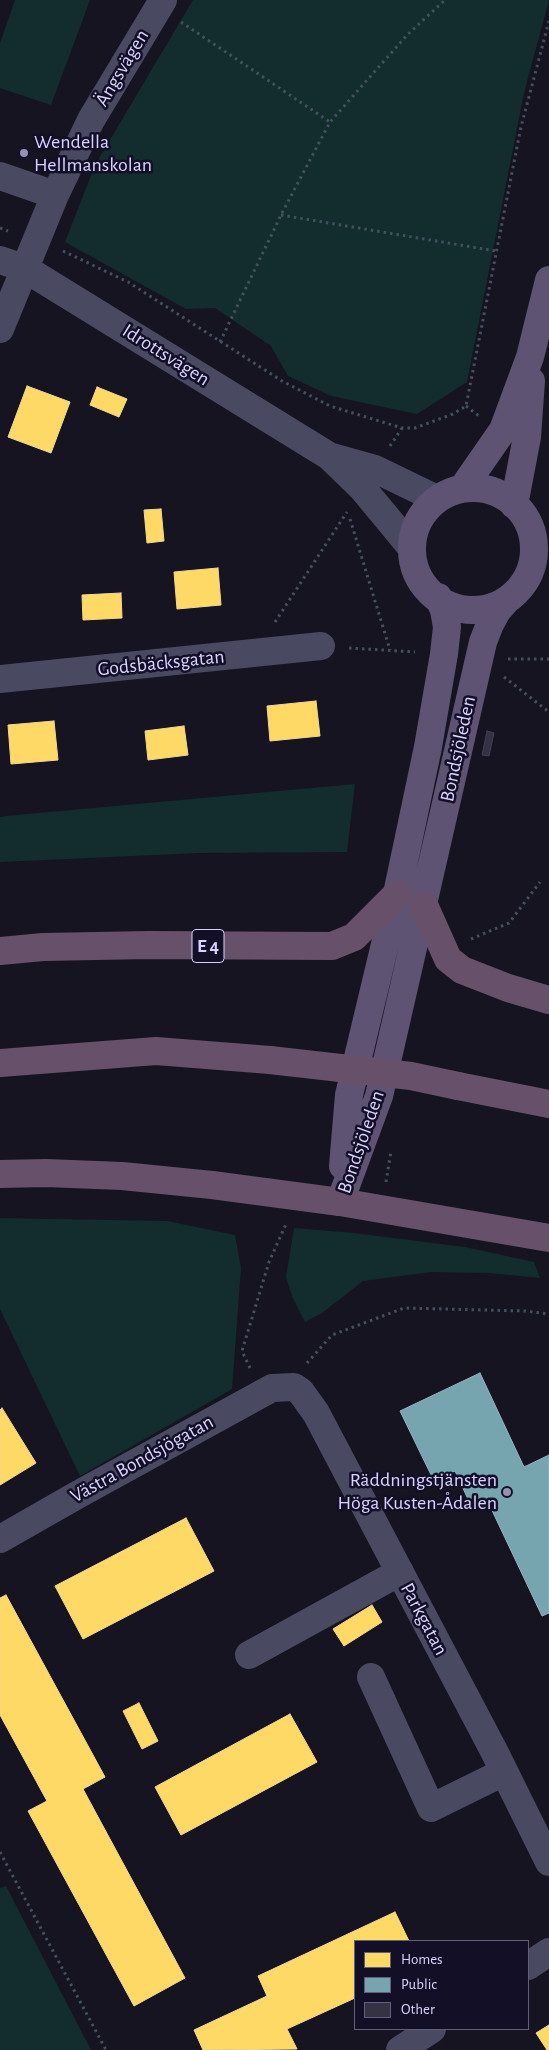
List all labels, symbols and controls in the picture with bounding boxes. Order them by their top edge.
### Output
street label: Ängsvägen [90,25,154,111]
place label: Wendella Hellmanskolan [34,130,152,177]
marker: Wendella Hellmanskolan [18,147,30,159]
street label: Idrottsvägen [118,319,214,391]
street label: Godsbäcksgatan [96,644,226,682]
street label: Bondsjöleden [435,694,481,804]
road number: E 4 [192,929,224,962]
street label: Bondsjöleden [332,1087,390,1197]
street label: Västra Bondsjögatan [66,1410,218,1508]
place label: Räddningstjänsten Höga Kusten-Ådalen [338,1468,497,1515]
marker: Räddningstjänsten Höga Kusten-Ådalen [501,1486,513,1498]
street label: Parkgatan [395,1579,453,1659]
legend [354,1940,529,2030]
text: Homes [401,1952,443,1967]
text: Public [401,1977,437,1992]
text: Other [401,2002,435,2017]

